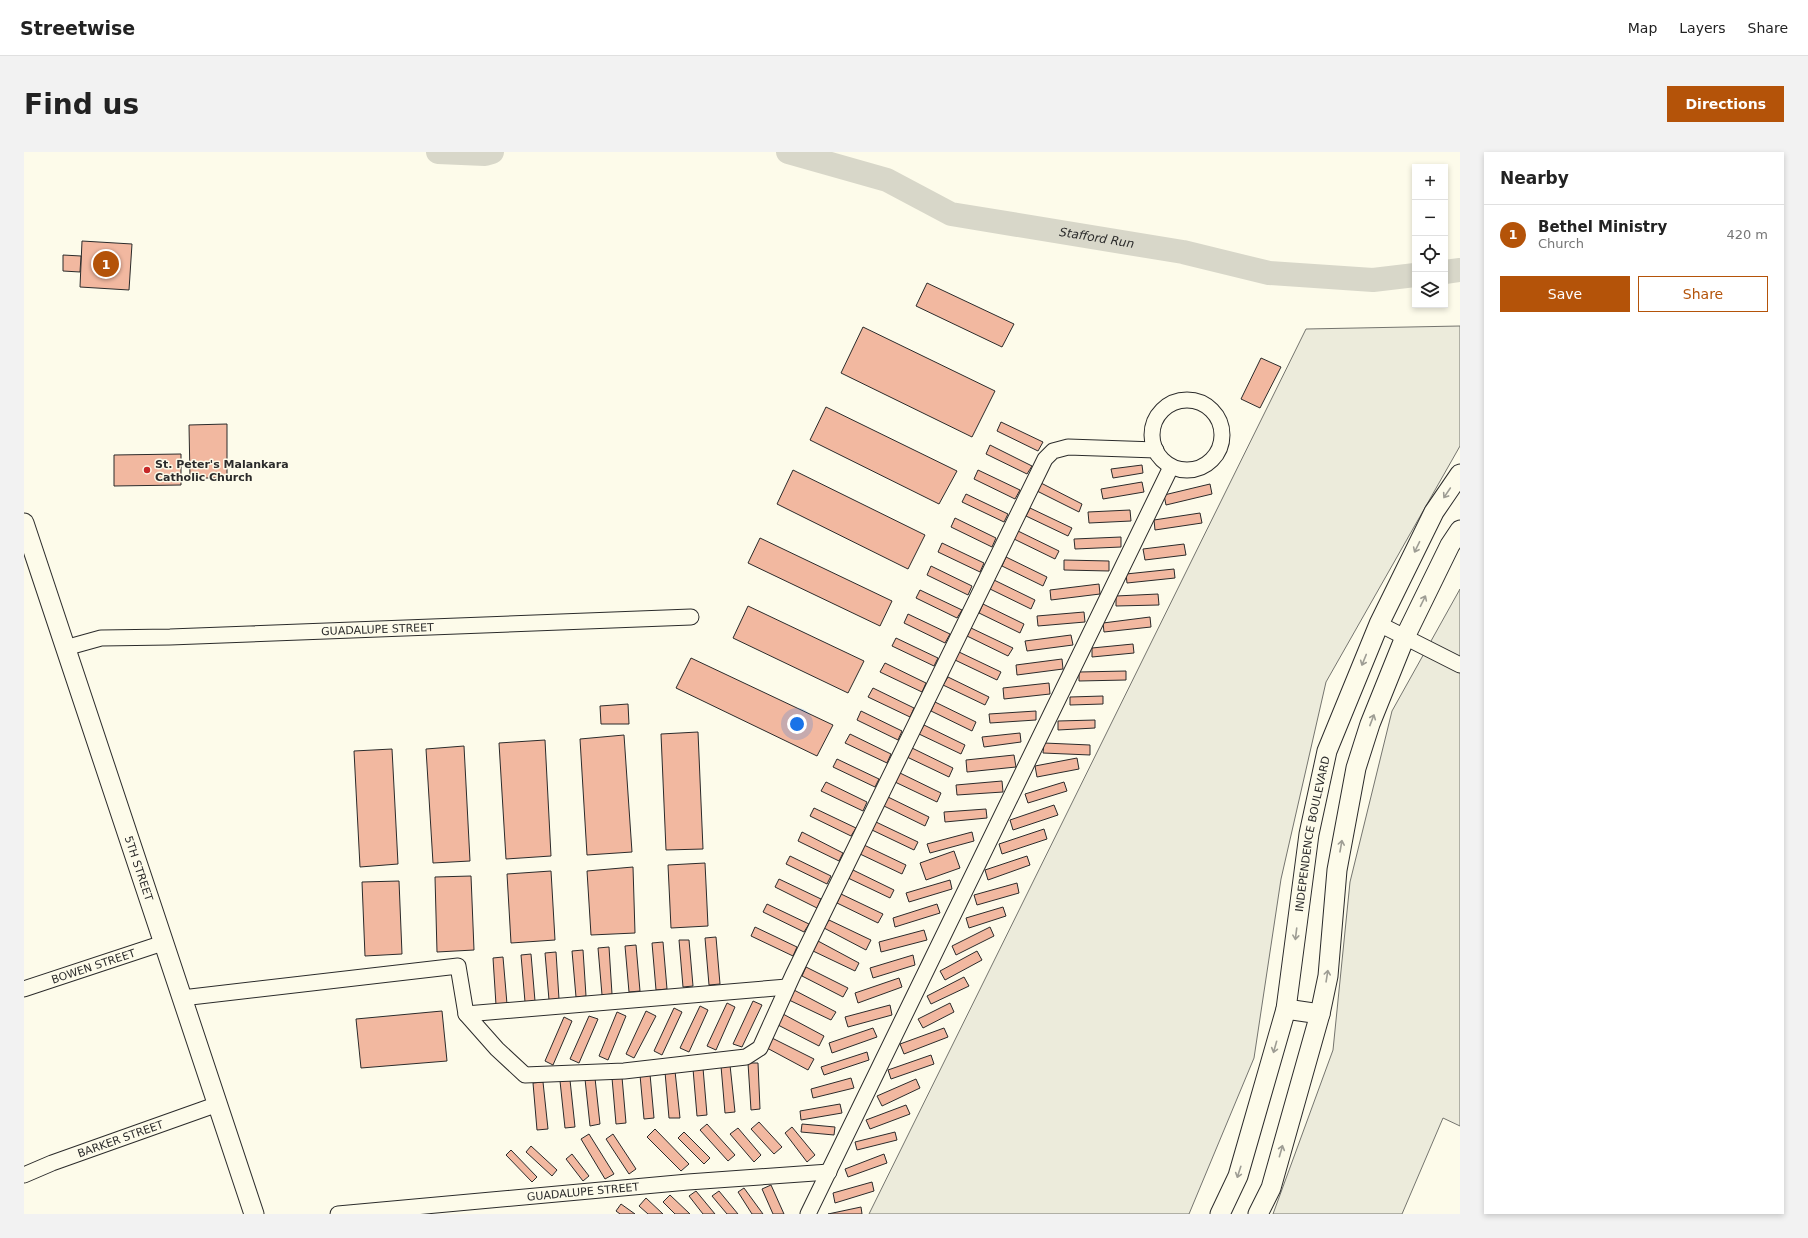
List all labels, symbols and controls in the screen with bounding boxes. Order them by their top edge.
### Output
text: Streetwise [20,17,135,39]
text: Map [1628,20,1657,36]
text: Layers [1679,20,1726,36]
text: Share [1748,20,1788,36]
button: Directions [1667,86,1784,122]
text: Find us [24,88,139,121]
map controls [1412,164,1448,308]
button: + [1412,164,1448,200]
text: Nearby [1500,168,1569,188]
button: − [1412,200,1448,236]
text: Bethel Ministry [1538,218,1667,236]
water label: Stafford Run [1058,225,1135,251]
text: 1 [1508,227,1518,242]
text: 420 m [1726,227,1768,242]
button: locate [1412,236,1448,272]
text: Church [1538,236,1584,251]
pin: 1 [93,249,119,279]
button: layers [1412,272,1448,308]
button: Save [1500,276,1630,312]
button: Share [1638,276,1768,312]
place label: St. Peter's Malankara Catholic Church [155,458,289,484]
marker: St. Peter's Malankara Catholic Church [142,465,152,475]
one-way arrow [1443,487,1451,498]
one-way arrow [1413,540,1420,552]
one-way arrow [1420,595,1427,607]
street label: GUADALUPE STREET [321,621,434,638]
one-way arrow [1360,654,1368,666]
your location [787,714,807,734]
one-way arrow [1368,715,1376,727]
street label: INDEPENDENCE BOULEVARD [1293,755,1333,913]
street label: 5TH STREET [122,834,155,903]
one-way arrow [1337,840,1345,853]
one-way arrow [1292,927,1300,940]
street label: BOWEN STREET [50,947,137,986]
one-way arrow [1323,969,1331,982]
one-way arrow [1271,1040,1279,1053]
street label: BARKER STREET [76,1118,165,1160]
one-way arrow [1278,1145,1285,1158]
one-way arrow [1235,1165,1242,1178]
street label: GUADALUPE STREET [526,1180,640,1204]

